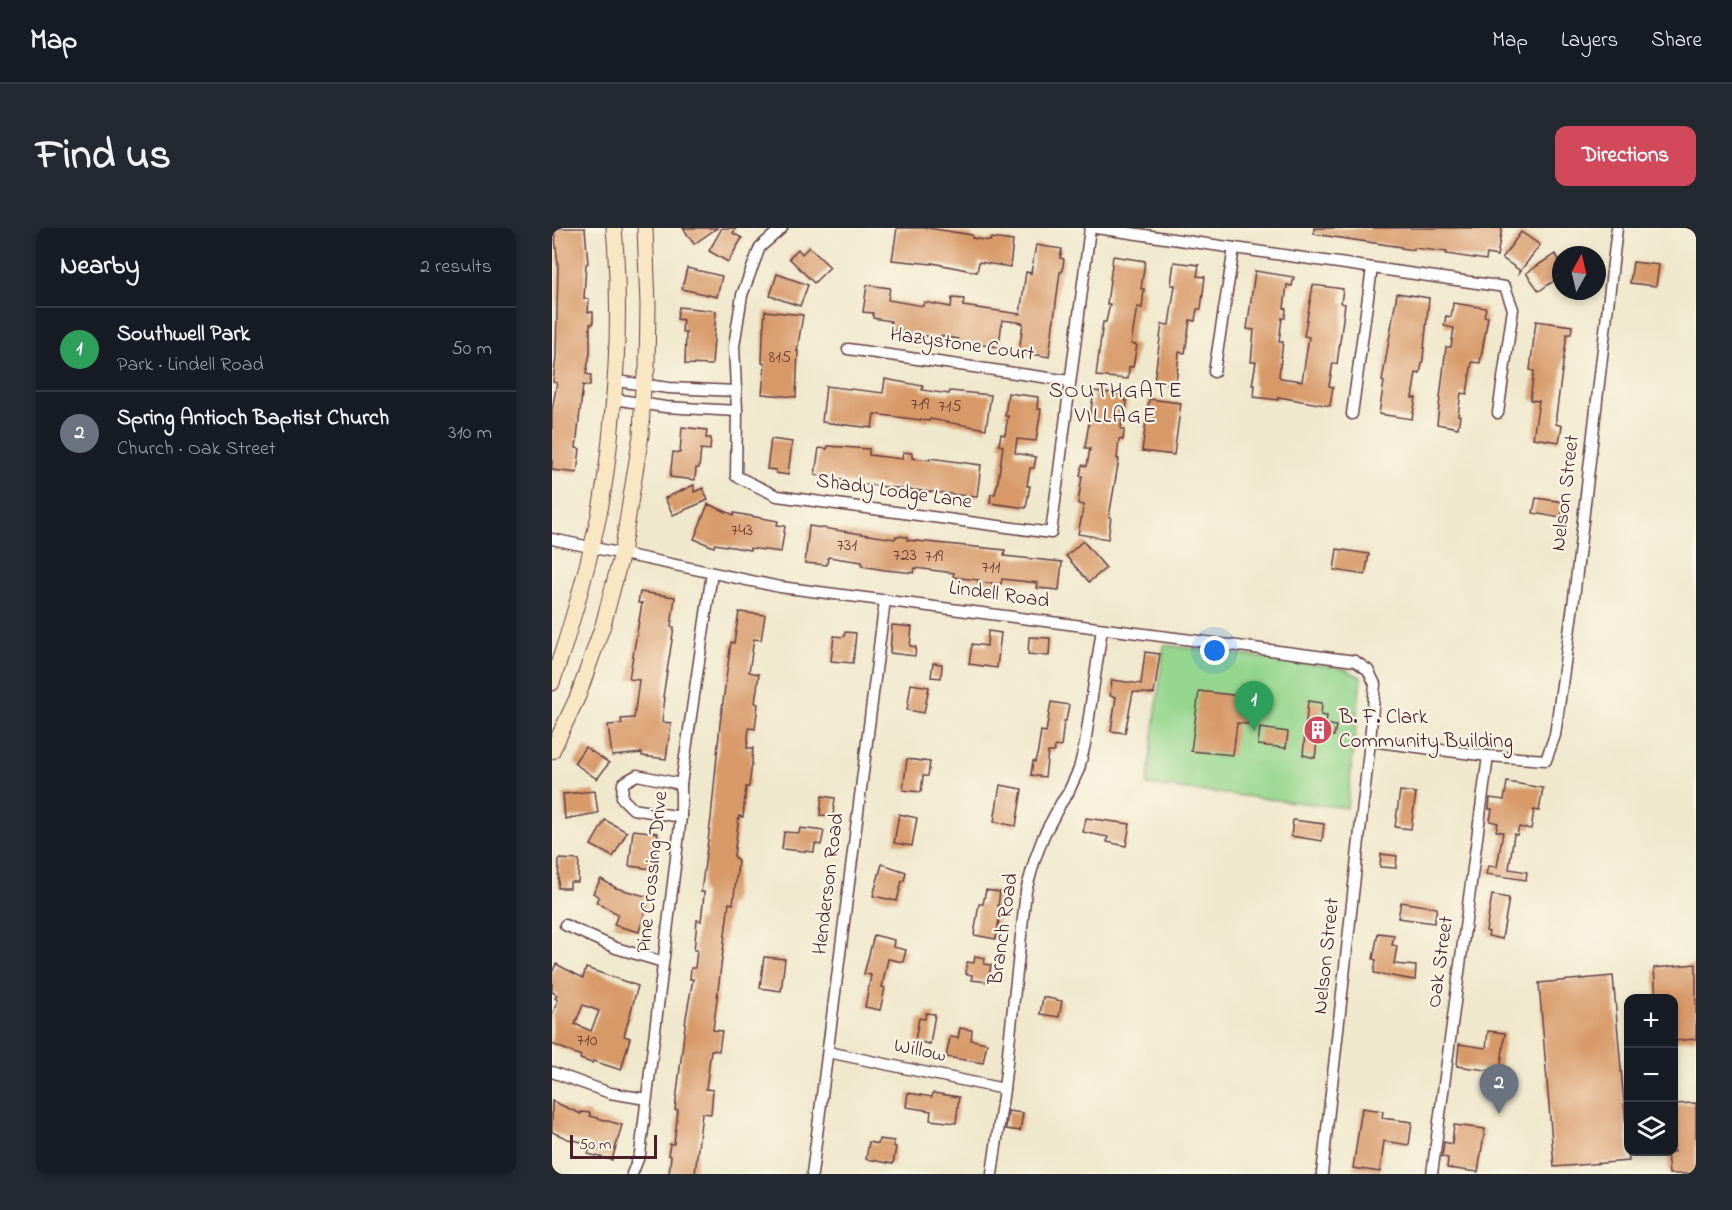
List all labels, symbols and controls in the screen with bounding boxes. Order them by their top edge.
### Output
text: Map [30,21,77,62]
text: Map [1492,26,1528,56]
text: Layers [1561,26,1618,56]
text: Share [1651,26,1702,56]
text: Find us [36,126,171,187]
button: Directions [1555,126,1696,186]
north arrow [1552,246,1606,300]
text: Nearby [60,248,139,286]
text: 2 results [420,253,492,282]
text: Southwell Park [117,319,250,351]
street label: Hazystone Court [888,320,1036,372]
text: 1 [76,335,83,364]
text: 50 m [451,335,492,364]
house number: 815 [769,345,791,371]
text: Park · Lindell Road [117,351,264,380]
district label: SOUTHGATE VILLAGE [1049,376,1183,433]
house number: 719 [911,392,930,418]
house number: 715 [938,394,962,420]
text: Spring Antioch Baptist Church [117,403,389,435]
text: 2 [75,419,84,448]
text: 310 m [448,419,492,448]
street label: Nelson Street [1544,433,1588,553]
text: Church · Oak Street [117,435,276,464]
street label: Shady Lodge Lane [814,466,974,520]
house number: 743 [731,518,753,544]
house number: 731 [837,533,858,559]
house number: 723 [893,543,917,569]
house number: 719 [925,544,944,570]
house number: 711 [982,555,1001,581]
street label: Lindell Road [947,573,1051,617]
your location [1200,636,1229,665]
pin: 1 [1234,682,1274,731]
place label: B. F. Clark Community Building [1338,703,1513,759]
building icon: B. F. Clark Community Building [1302,714,1334,746]
street label: Pine Crossing Drive [630,789,678,955]
street label: Henderson Road [805,811,853,957]
street label: Branch Road [981,871,1027,988]
street label: Nelson Street [1306,896,1348,1016]
street label: Oak Street [1420,914,1462,1010]
map controls [1624,994,1678,1156]
button: + [1624,994,1678,1048]
house number: 710 [577,1028,598,1054]
street label: Willow [891,1031,949,1071]
button: − [1624,1048,1678,1102]
pin: 2 [1480,1064,1518,1114]
button: layers [1624,1102,1678,1156]
scale bar [570,1132,657,1160]
text: 50 m [579,1133,611,1157]

